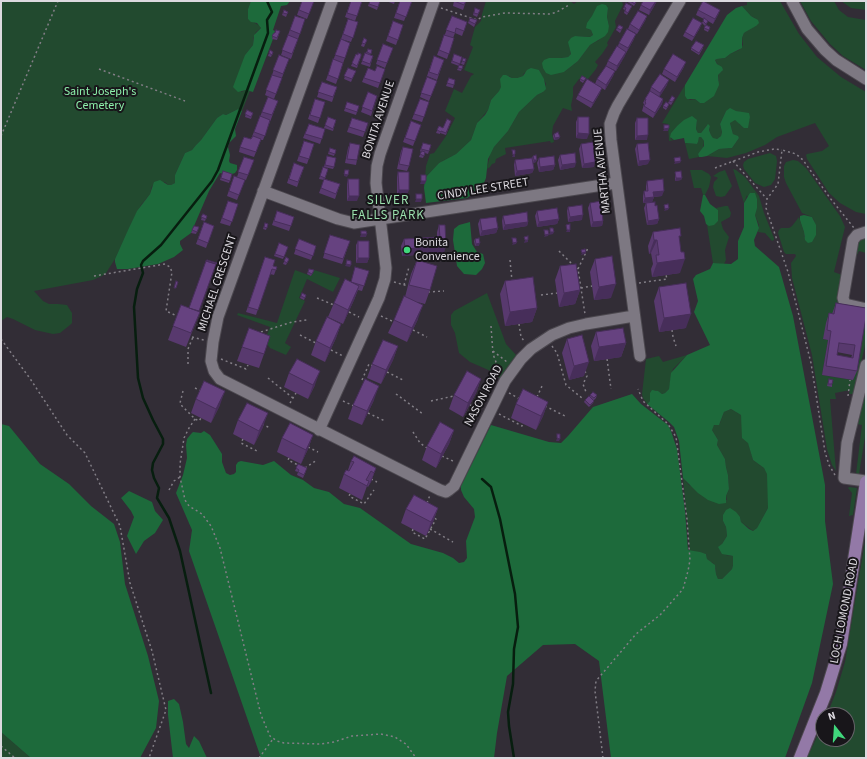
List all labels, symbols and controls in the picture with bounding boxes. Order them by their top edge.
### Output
street label: BONITA AVENUE [360,79,398,161]
park label: Saint Joseph's Cemetery [64,85,136,113]
street label: MARTHA AVENUE [591,128,615,214]
street label: CINDY LEE STREET [436,176,530,204]
district label: SILVER FALLS PARK [351,193,425,224]
street label: MICHAEL CRESCENT [195,233,241,333]
place label: Bonita Convenience [415,236,480,264]
marker: Bonita Convenience [402,245,412,255]
street label: NASON ROAD [462,363,506,429]
street label: LOCH LOMOND ROAD [828,557,862,665]
north arrow [815,707,855,747]
text: N [826,708,837,724]

